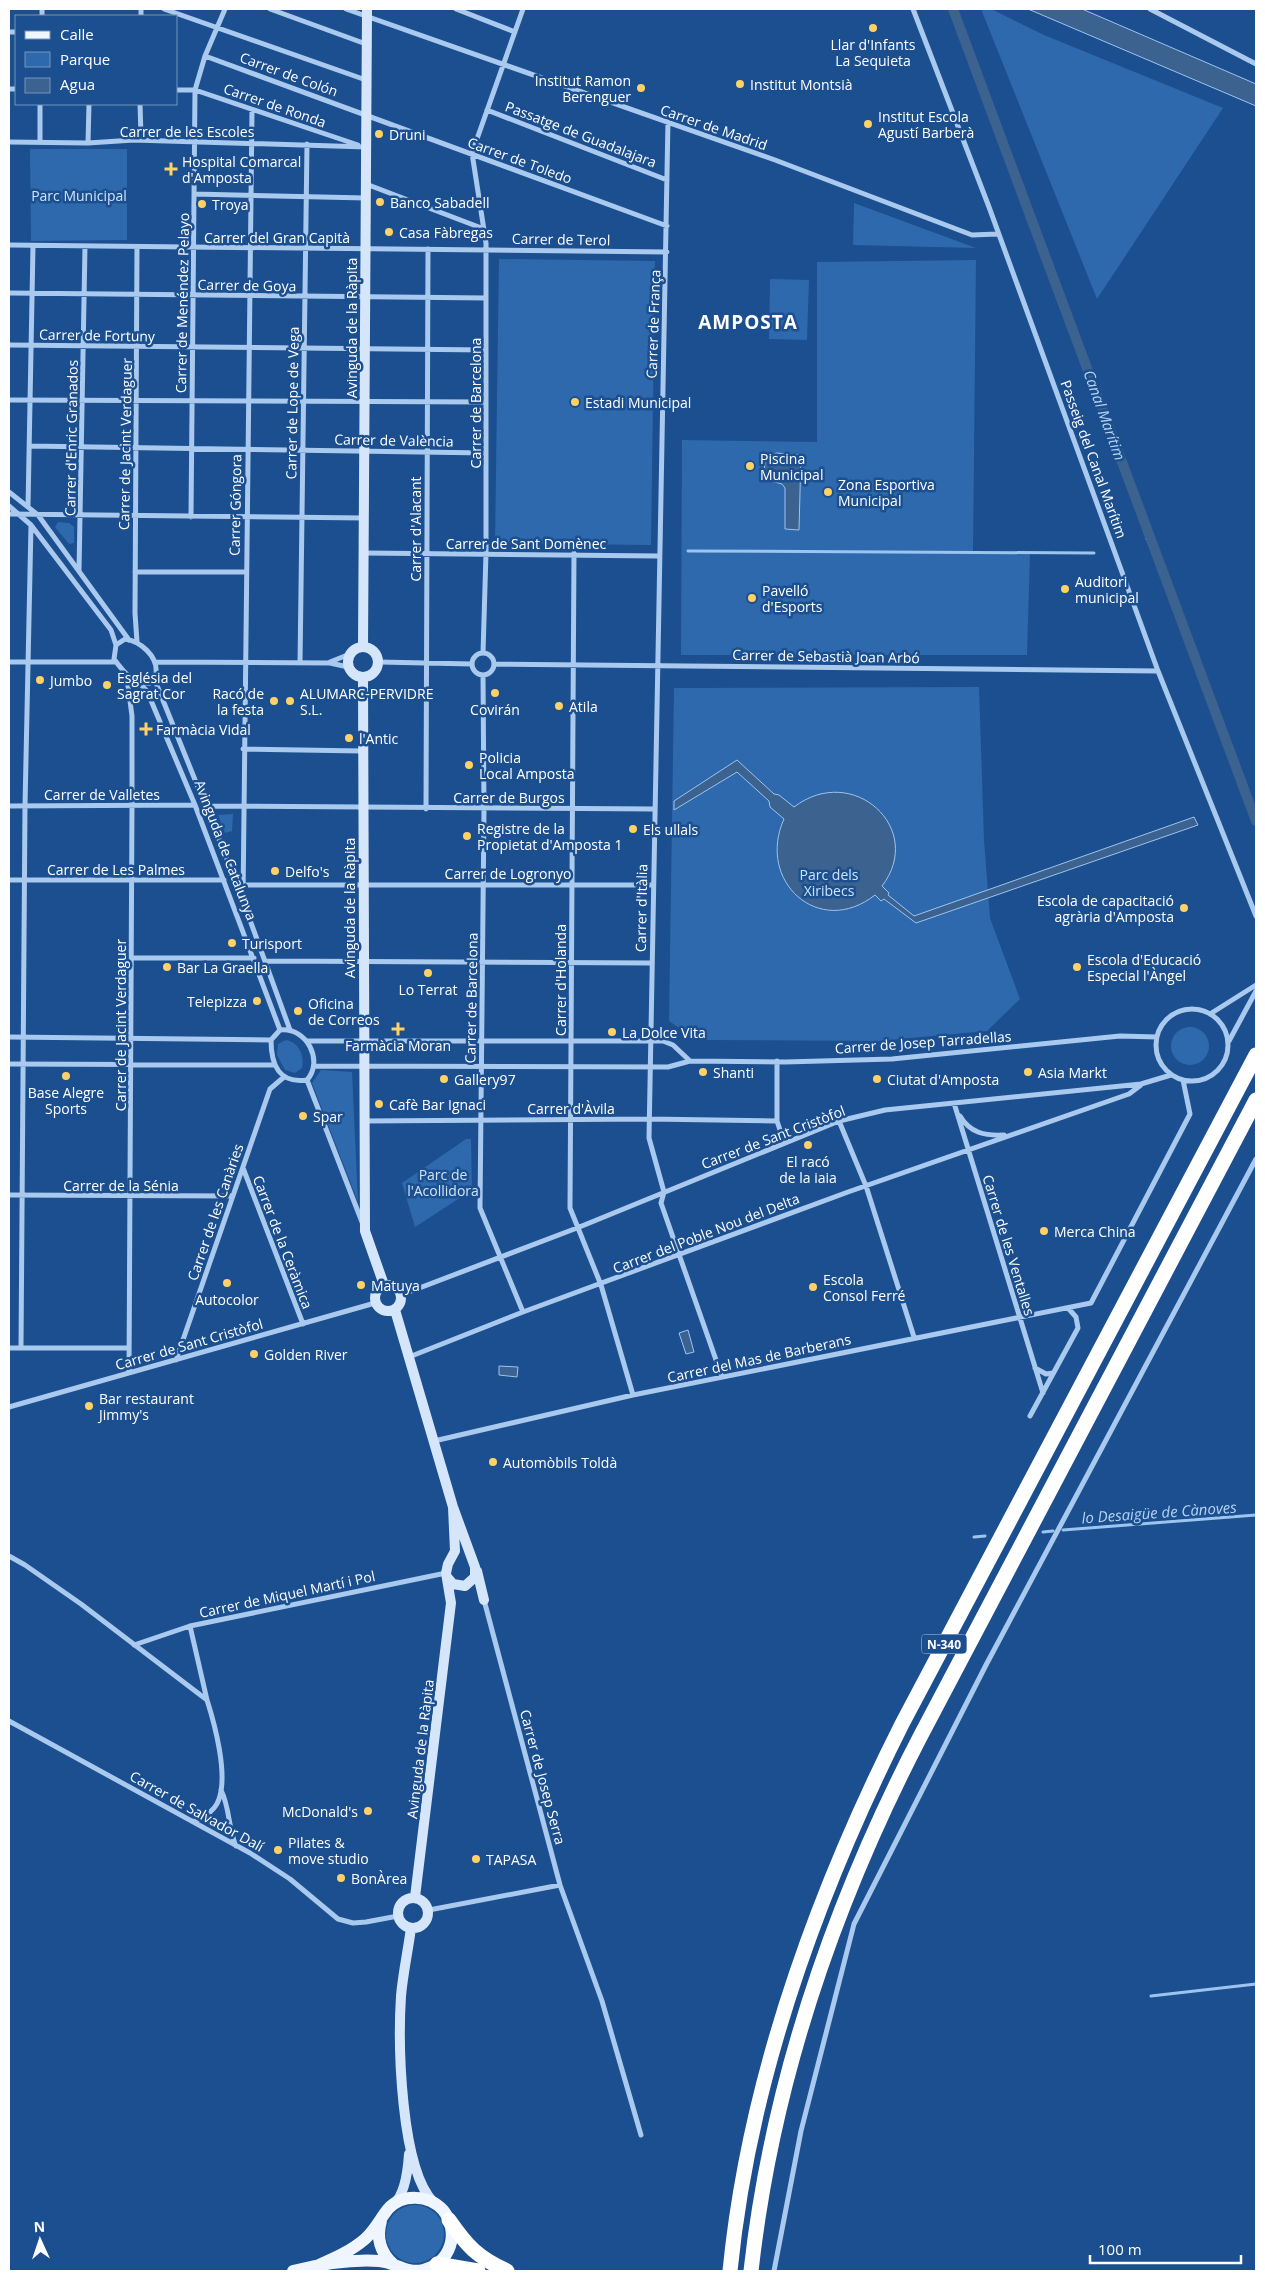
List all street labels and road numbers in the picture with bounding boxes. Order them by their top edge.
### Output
street label: Carrer de Colón [237,47,341,101]
street label: Carrer de Ronda [221,79,329,131]
street label: Passatge de Guadalajara [503,96,659,172]
street label: Carrer de Madrid [658,100,770,154]
street label: Carrer de les Escoles [120,122,255,141]
street label: Carrer de Toledo [465,132,575,188]
street label: Carrer de Menéndez Pelayo [171,213,193,393]
street label: Carrer del Gran Capità [204,228,350,247]
street label: Carrer de Terol [512,229,610,249]
street label: Avinguda de la Ràpita [342,258,361,398]
street label: Carrer de França [642,269,664,379]
street label: Carrer de Goya [197,275,297,295]
street label: Carrer de Fortuny [39,324,156,346]
street label: Carrer de Lope de Vega [281,326,303,480]
street label: Carrer de Barcelona [466,338,485,468]
street label: Carrer de Jacint Verdaguer [114,357,136,530]
street label: Carrer d'Enric Granados [60,359,82,516]
street label: Passeig del Canal Marítim [1057,377,1131,541]
street label: Carrer de València [334,429,454,451]
street label: Carrer Góngora [225,454,245,556]
street label: Carrer d'Alacant [406,476,425,582]
street label: Carrer de Sant Domènec [446,534,607,553]
street label: Carrer de Sebastià Joan Arbó [732,645,920,667]
street label: Avinguda de Catalunya [190,777,262,923]
street label: Carrer de Valletes [44,785,160,804]
street label: Carrer de Burgos [453,788,565,807]
street label: Avinguda de la Ràpita [340,838,359,978]
street label: Carrer de Les Palmes [47,860,185,879]
street label: Carrer de Logronyo [445,864,571,883]
street label: Carrer d'Itàlia [631,864,651,952]
street label: Carrer d'Holanda [551,924,570,1036]
street label: Carrer de Barcelona [460,932,482,1064]
street label: Carrer de Jacint Verdaguer [111,939,130,1111]
street label: Carrer de Josep Tarradellas [834,1026,1012,1058]
street label: Carrer d'Àvila [527,1099,615,1118]
street label: Carrer de Sant Cristòfol [698,1101,848,1173]
street label: Carrer de les Canàries [183,1141,247,1283]
street label: Carrer de les Ventalles [979,1172,1040,1318]
street label: Carrer de la Ceràmica [249,1173,317,1311]
street label: Carrer de la Sénia [63,1176,179,1195]
street label: Carrer del Poble Nou del Delta [610,1189,802,1277]
street label: Carrer de Sant Cristòfol [113,1314,265,1374]
street label: Carrer del Mas de Barberans [665,1329,853,1387]
street label: Carrer de Miquel Martí i Pol [197,1566,377,1622]
road number: N-340 [922,1635,966,1654]
street label: Avinguda de la Ràpita [402,1678,438,1820]
street label: Carrer de Josep Serra [516,1707,570,1847]
street label: Carrer de Salvador Dalí [127,1766,268,1856]

